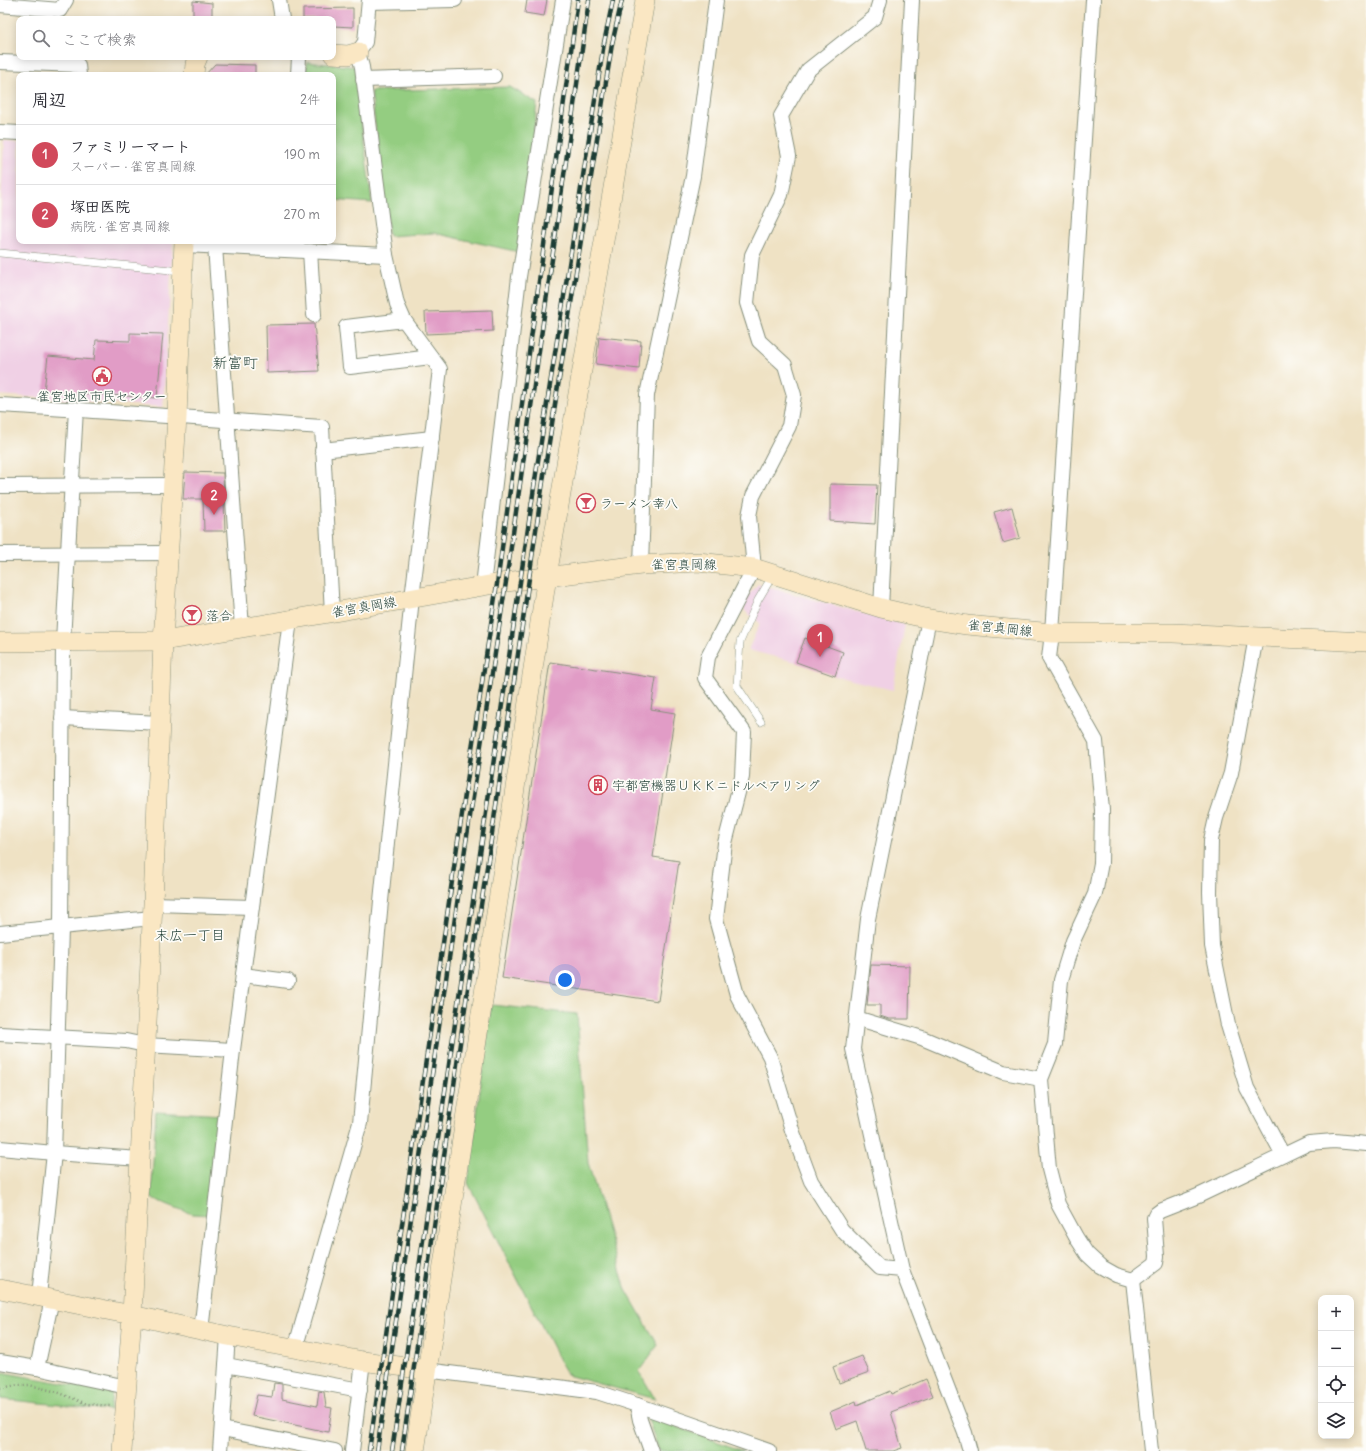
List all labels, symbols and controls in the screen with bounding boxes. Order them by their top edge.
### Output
search box [16,16,336,60]
icon: search [30,27,52,49]
text: ここで検索 [62,30,137,49]
text: 周辺 [32,89,66,111]
text: 2件 [300,91,320,108]
text: ファミリーマート [70,137,191,156]
text: 1 [42,146,48,163]
text: 190 m [284,146,320,163]
text: スーパー · 雀宮真岡線 [70,158,196,175]
text: 塚田医院 [70,197,130,216]
text: 2 [41,206,49,223]
text: 270 m [283,206,320,223]
text: 病院 · 雀宮真岡線 [70,218,170,235]
district label: 新富町 [212,353,258,372]
public building icon: 雀宮地区市民センター [91,365,113,387]
place label: 雀宮地区市民センター [37,388,167,405]
pin: 2 [201,482,227,515]
bar icon: ラーメン幸八 [575,492,597,514]
place label: ラーメン幸八 [600,495,678,512]
street label: 雀宮真岡線 [651,556,717,573]
street label: 雀宮真岡線 [331,593,398,621]
bar icon: 落合 [181,604,203,626]
place label: 落合 [206,607,232,624]
street label: 雀宮真岡線 [967,616,1034,640]
pin: 1 [807,624,833,657]
building icon: 宇都宮機器ＵＫＫニドルベアリング [587,774,609,796]
place label: 宇都宮機器ＵＫＫニドルベアリング [612,777,820,794]
district label: 末広一丁目 [155,926,225,944]
your location [555,970,575,990]
map controls [1318,1295,1354,1439]
button: + [1318,1295,1354,1331]
button: − [1318,1331,1354,1367]
button: locate [1318,1367,1354,1403]
button: layers [1318,1403,1354,1439]

